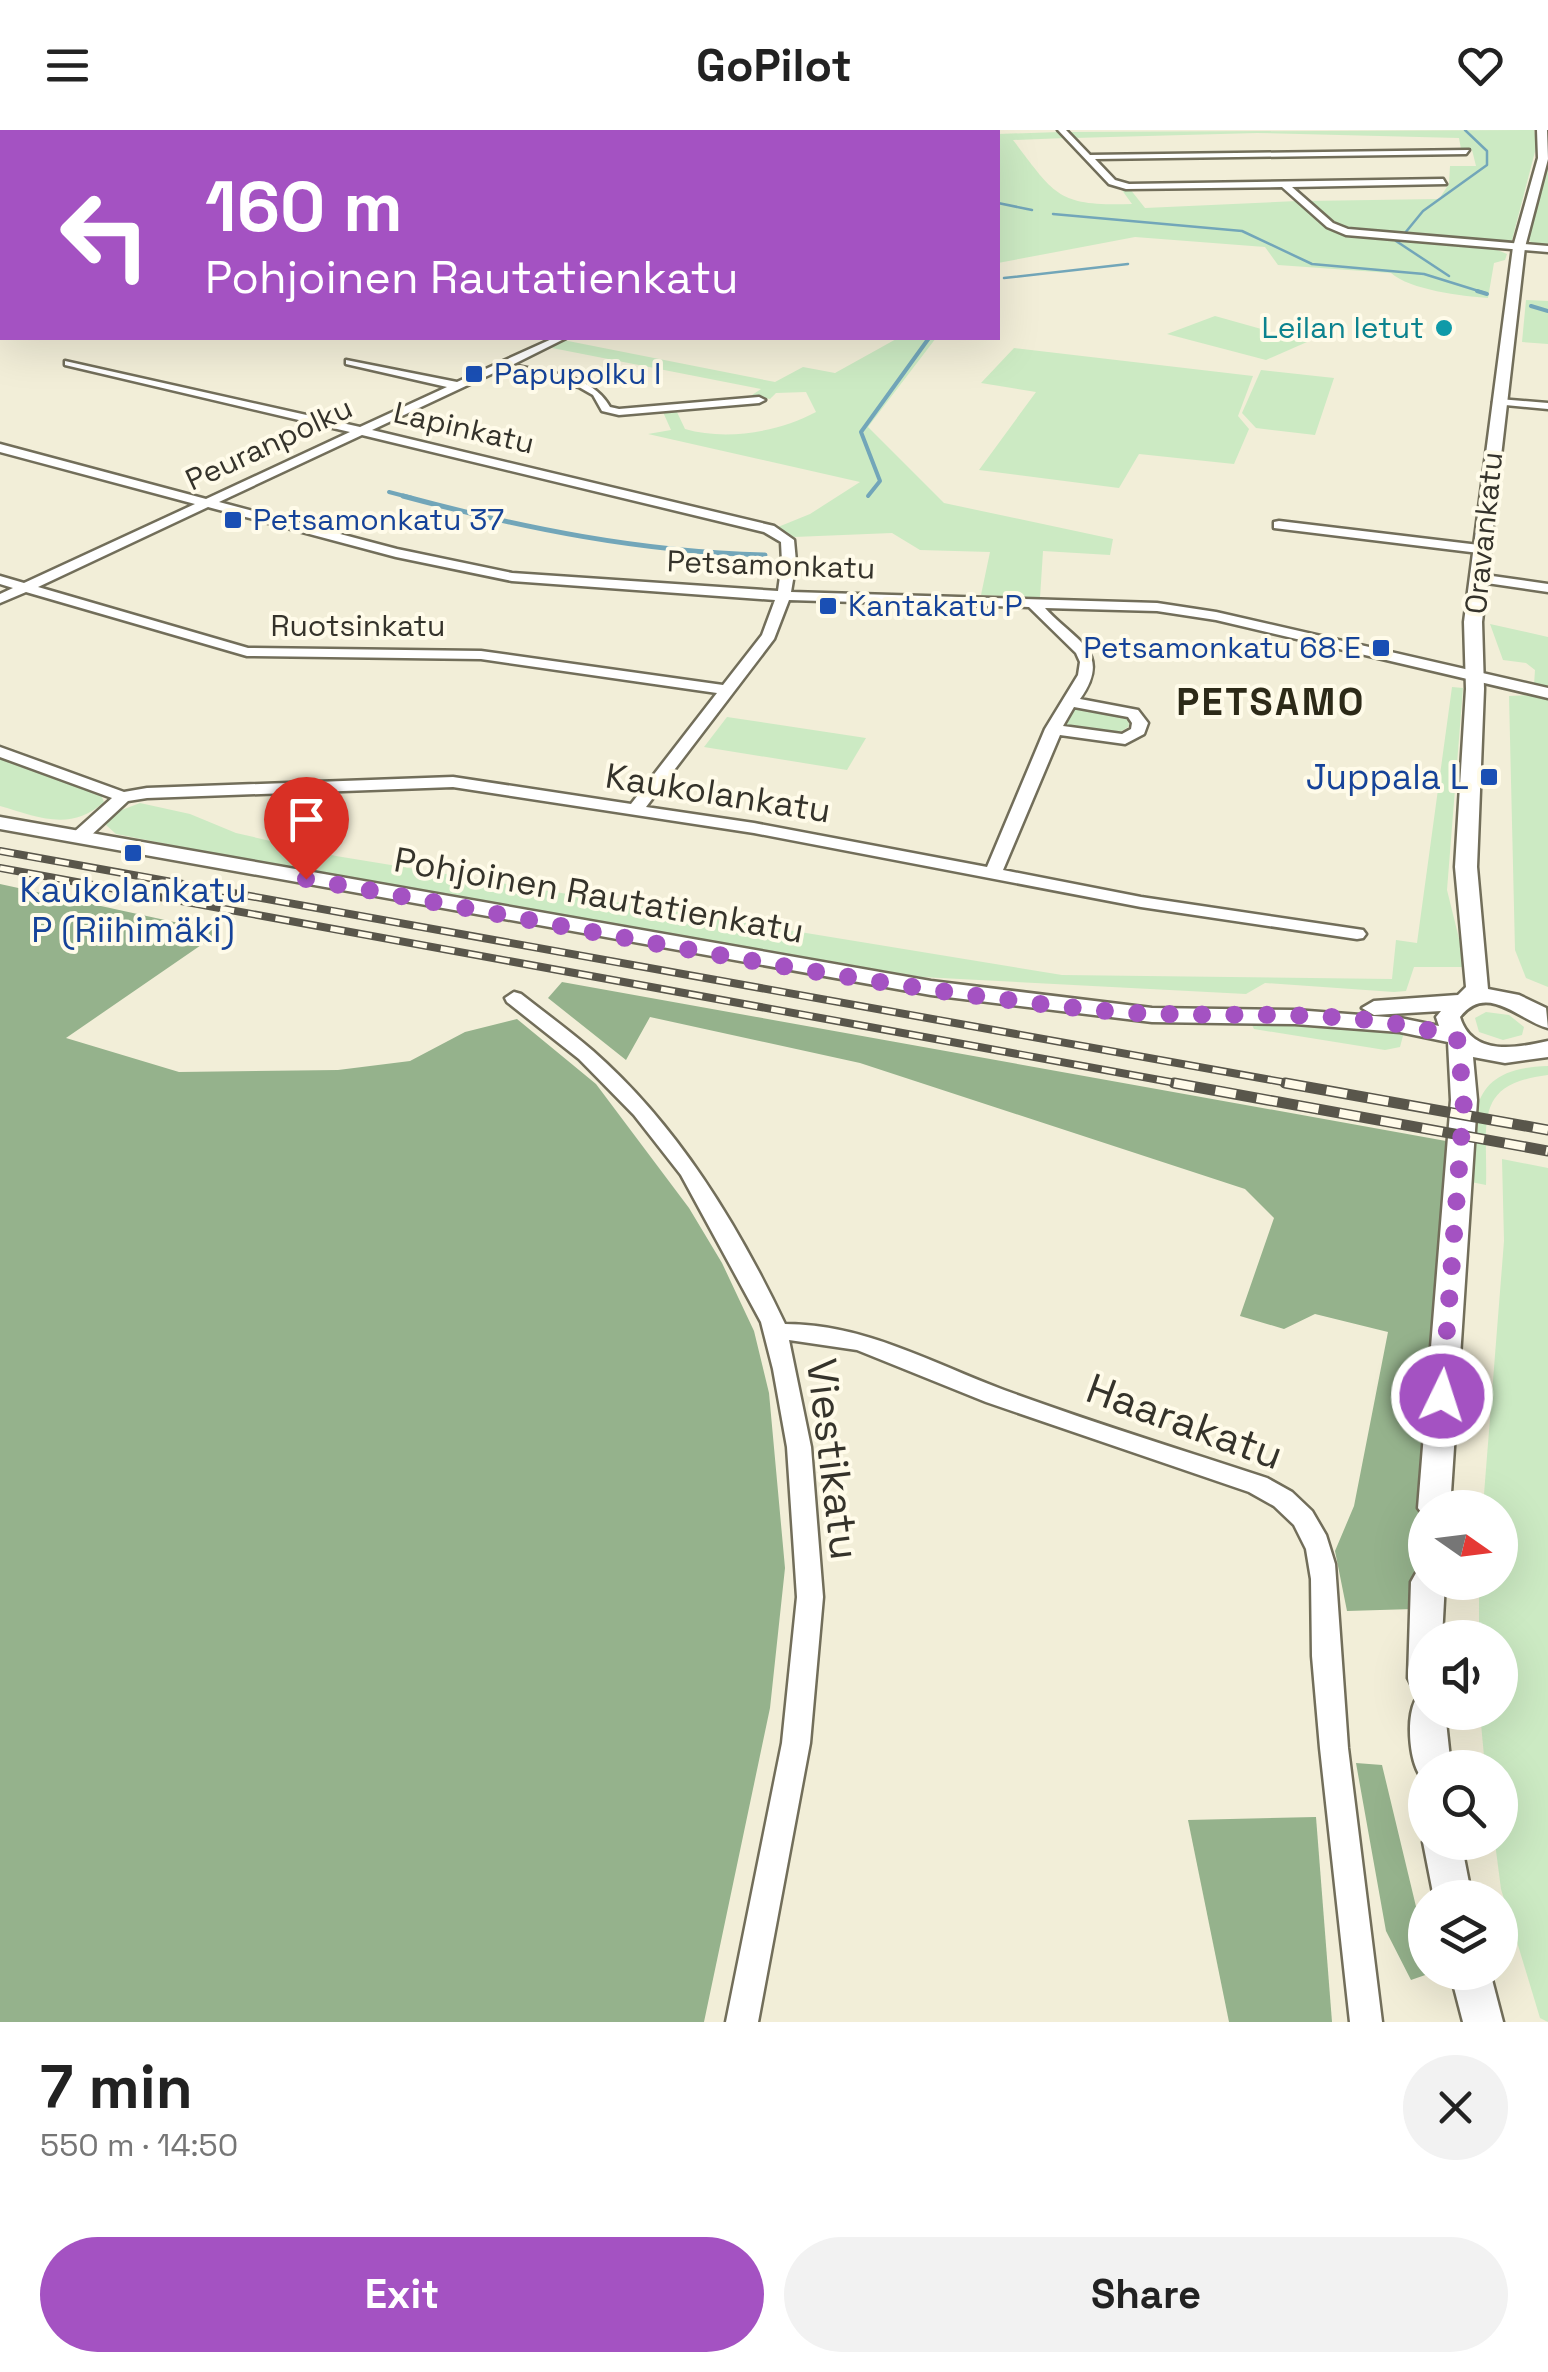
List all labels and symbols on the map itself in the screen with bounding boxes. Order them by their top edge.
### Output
place label: Leilan letut [1261,308,1424,347]
marker: Leilan letut [1433,317,1455,339]
place label: Papupolku I [494,354,661,393]
marker: Papupolku I [463,363,485,385]
street label: Peuranpolku [179,388,359,499]
street label: Lapinkatu [390,392,538,463]
street label: Oravankatu [1456,450,1511,616]
place label: Petsamonkatu 37 [253,500,504,539]
marker: Petsamonkatu 37 [222,509,244,531]
street label: Petsamonkatu [666,541,876,588]
place label: Kantakatu P [848,586,1022,625]
marker: Kantakatu P [817,595,839,617]
street label: Ruotsinkatu [271,606,445,645]
place label: Petsamonkatu 68 E [1083,628,1361,667]
marker: Petsamonkatu 68 E [1370,637,1392,659]
district label: PETSAMO [1176,678,1366,726]
street label: Kaukolankatu [602,754,834,832]
place label: Juppala L [1306,755,1469,799]
marker: Juppala L [1478,766,1500,788]
pin [264,777,349,880]
street label: Pohjoinen Rautatienkatu [391,837,807,953]
marker: Kaukolankatu P (Riihimäki) [122,842,144,864]
place label: Kaukolankatu P (Riihimäki) [19,868,247,952]
position arrow [1390,1344,1494,1448]
street label: Viestikatu [795,1355,872,1563]
street label: Haarakatu [1079,1361,1290,1481]
north arrow [1408,1490,1518,1600]

